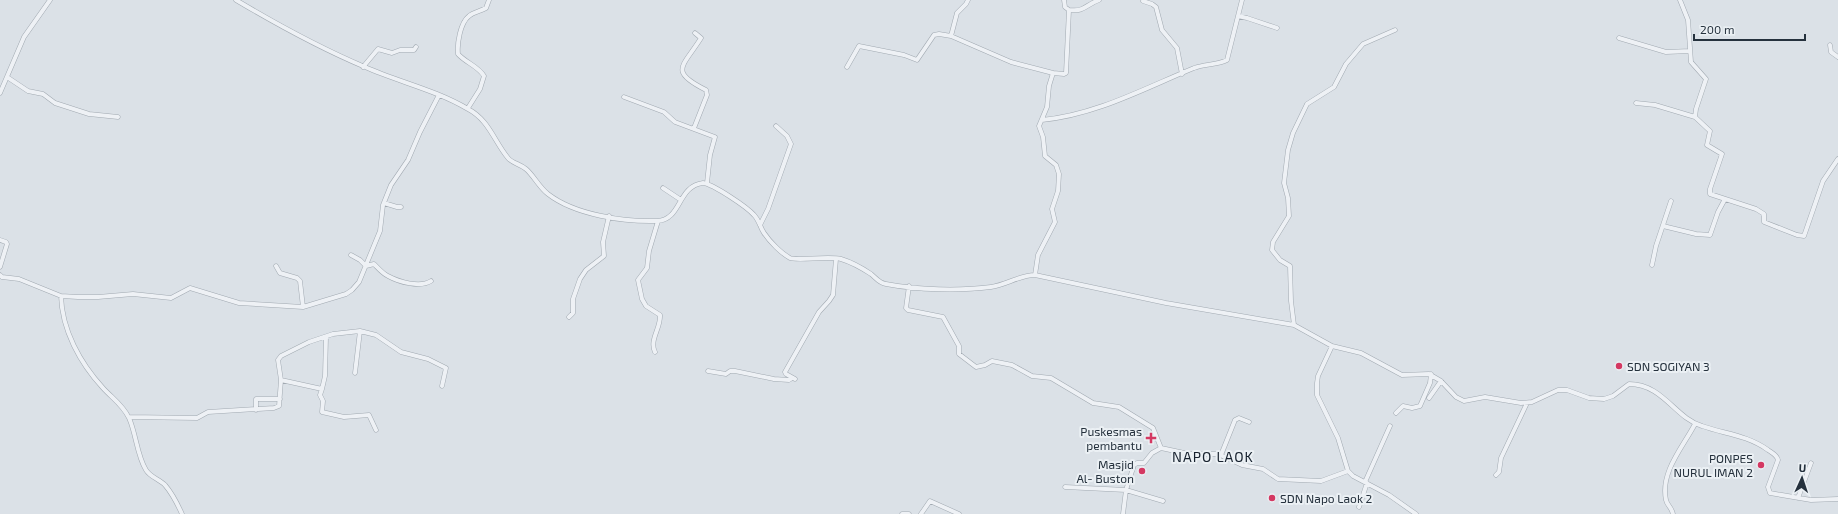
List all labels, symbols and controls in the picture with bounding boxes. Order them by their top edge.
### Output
scale bar [1694,16,1805,42]
text: 200 m [1700,22,1734,36]
place label: SDN SOGIYAN 3 [1627,359,1710,373]
marker: SDN SOGIYAN 3 [1614,361,1624,371]
place label: Puskesmas pembantu [1080,424,1142,452]
marker: Puskesmas pembantu [1145,432,1157,444]
district label: NAPO LAOK [1172,448,1254,465]
place label: PONPES NURUL IMAN 2 [1674,451,1753,479]
place label: Masjid Al- Buston [1076,457,1134,485]
north arrow [1782,458,1822,498]
marker: PONPES NURUL IMAN 2 [1756,460,1766,470]
text: U [1798,461,1807,474]
marker: Masjid Al- Buston [1137,466,1147,476]
place label: SDN Napo Laok 2 [1280,491,1373,505]
marker: SDN Napo Laok 2 [1267,493,1277,503]

